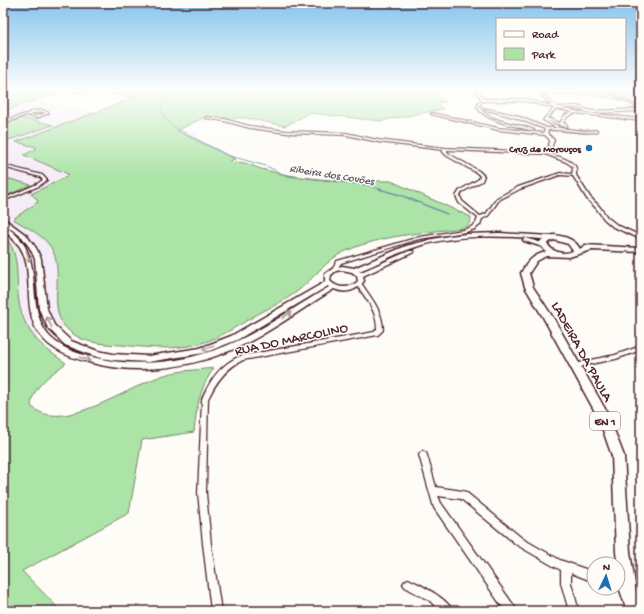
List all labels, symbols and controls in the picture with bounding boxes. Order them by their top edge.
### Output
legend [496,18,626,70]
text: Road [532,29,559,43]
text: Park [531,49,557,63]
marker: Cruz de Morouços [584,143,594,153]
place label: Cruz de Morouços [508,144,582,156]
water label: Ribeira dos Covões [289,163,376,189]
one-way arrow [24,250,32,262]
street label: LADEIRA DA PAULA [546,299,616,406]
one-way arrow [281,310,293,318]
one-way arrow [45,316,53,328]
street label: RUA DO MARCOLINO [233,320,350,361]
one-way arrow [202,345,215,352]
one-way arrow [79,355,91,363]
road number: EN 1 [590,412,620,430]
north arrow [586,556,626,596]
text: N [603,562,611,574]

